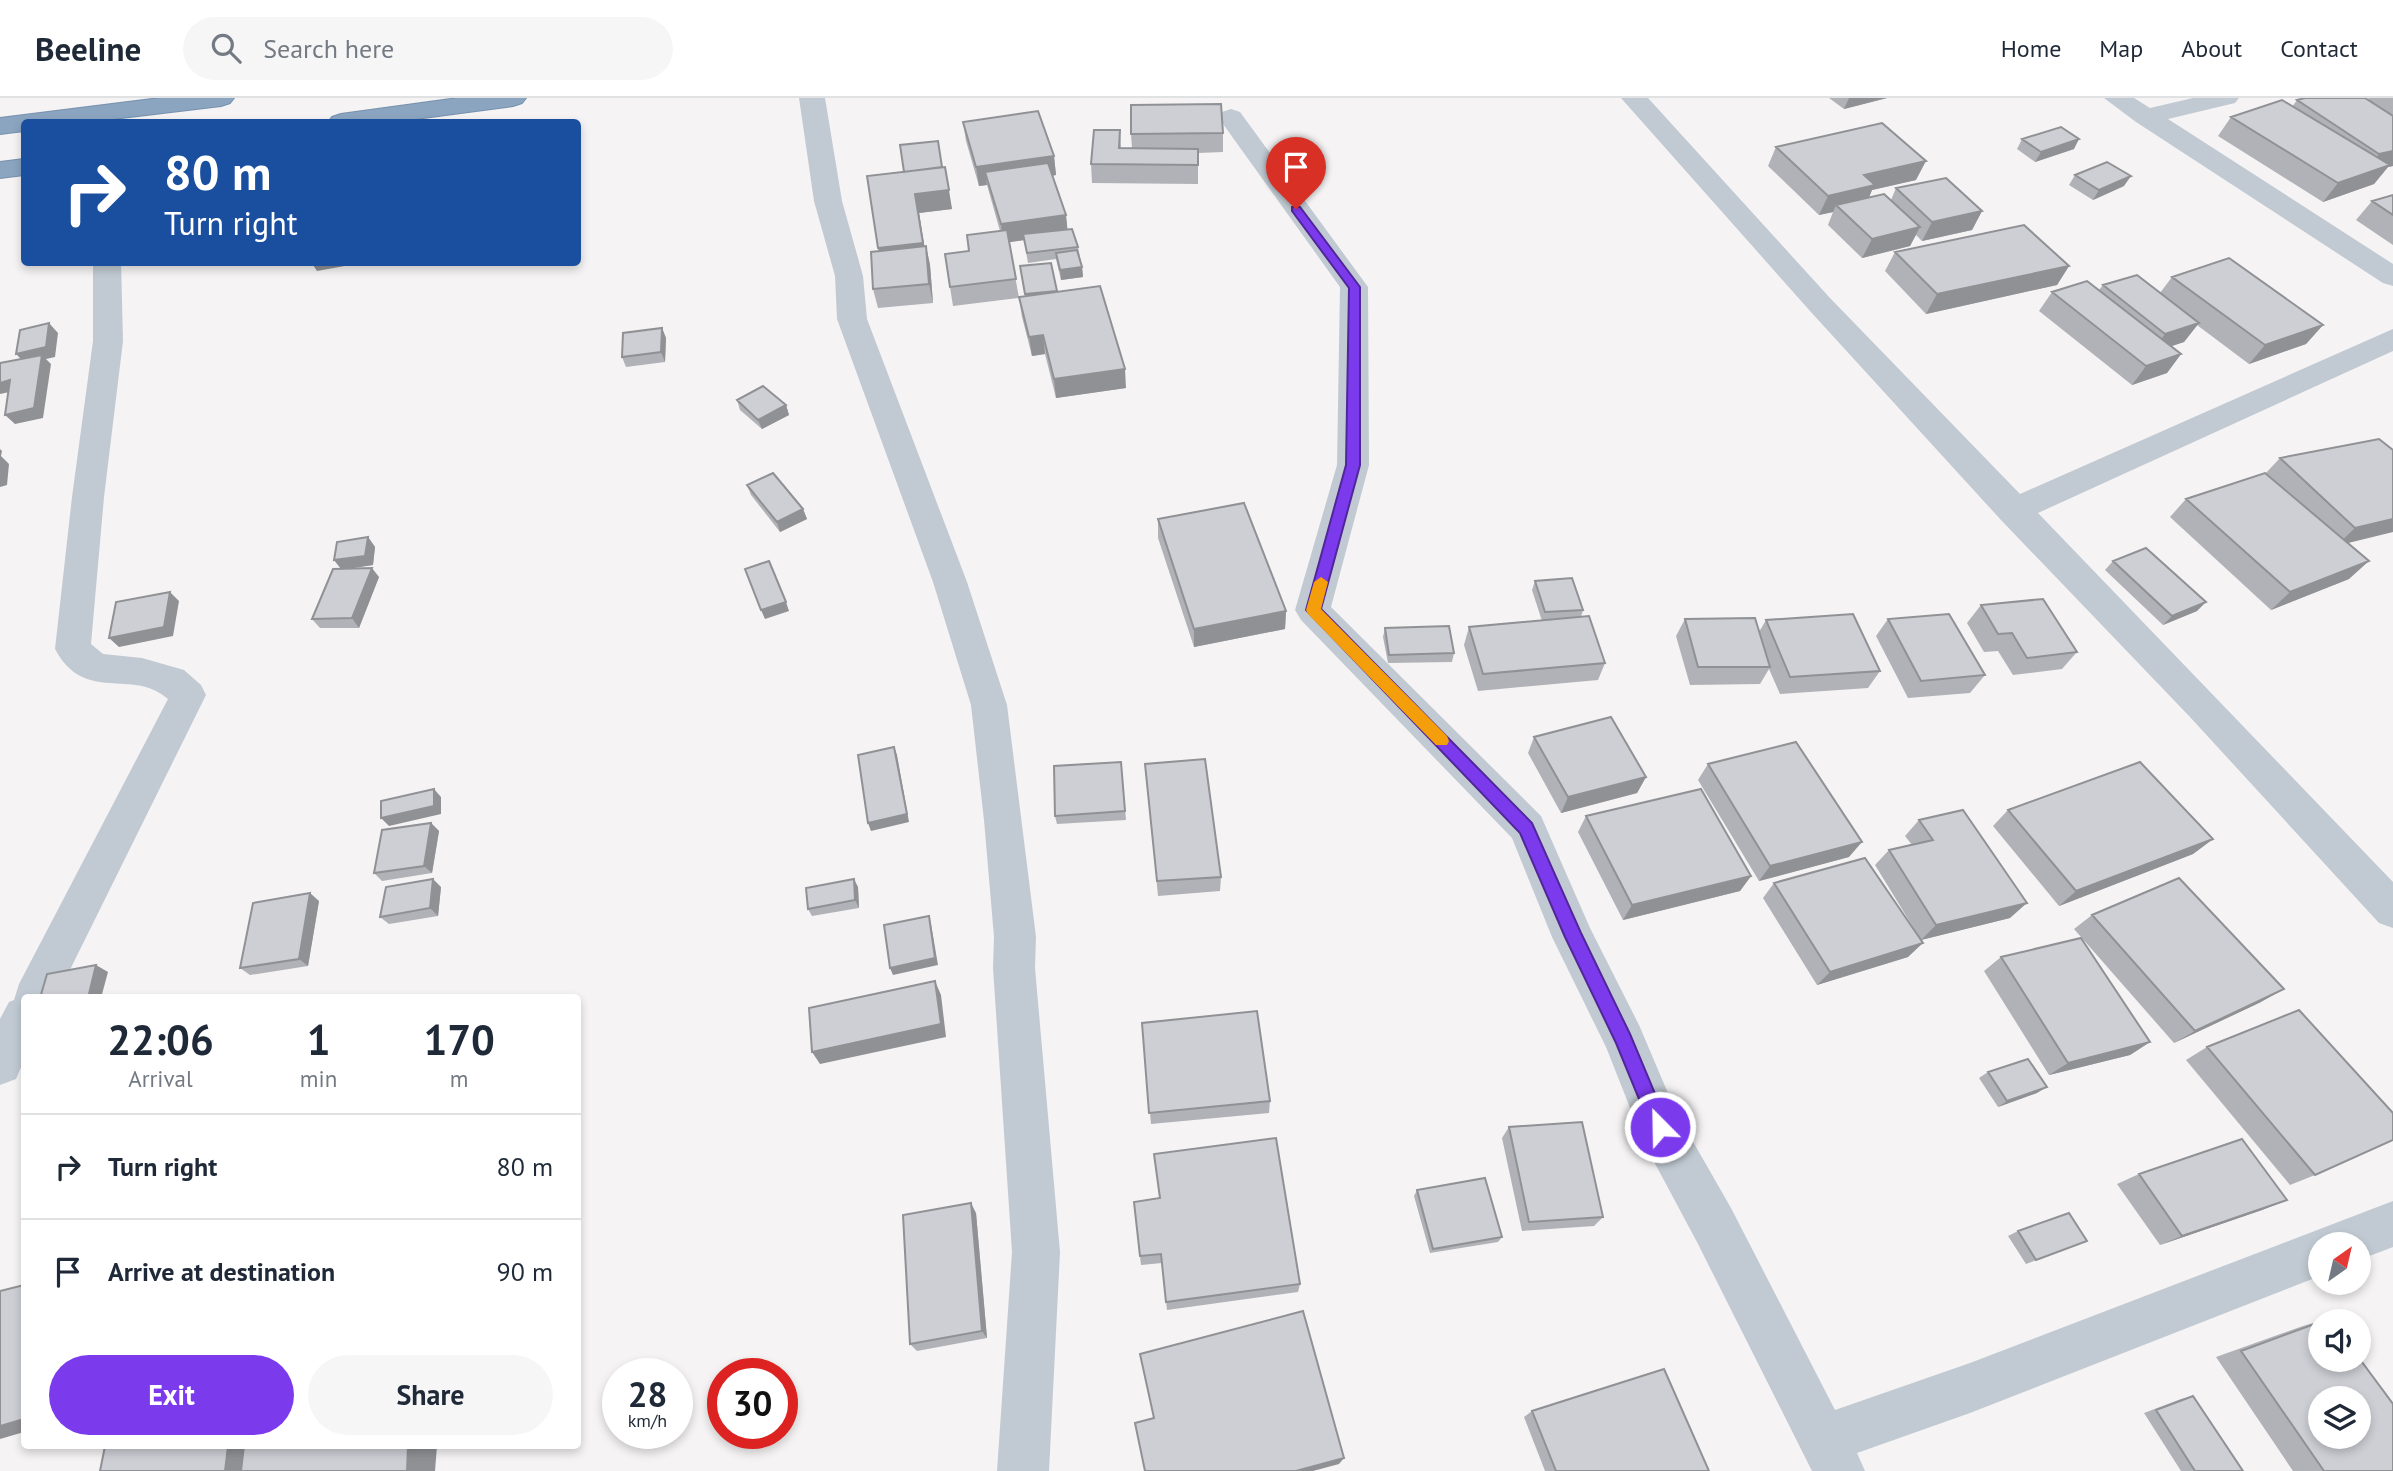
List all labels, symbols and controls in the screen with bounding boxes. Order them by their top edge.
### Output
search box [183,17,673,80]
text: Beeline [35,27,141,70]
icon: search [207,29,245,67]
text: Search here [263,32,394,65]
text: Home [2001,33,2061,64]
text: Map [2099,33,2143,64]
text: About [2181,33,2242,64]
text: Contact [2280,33,2358,64]
pin [1266,137,1326,209]
text: 80 m [164,140,271,204]
icon: right [49,147,140,238]
icon: arrive [1277,148,1315,186]
text: Turn right [164,202,298,244]
text: 22:06 [107,1012,214,1067]
text: 1 [307,1012,330,1067]
text: 170 [423,1012,495,1067]
text: Arrival [128,1064,193,1093]
text: min [300,1064,337,1093]
text: m [450,1064,468,1093]
position arrow [1623,1090,1697,1164]
icon: right [49,1148,87,1186]
text: Turn right [108,1150,217,1183]
text: 80 m [497,1150,553,1183]
north arrow [2308,1232,2371,1295]
map controls [2308,1232,2371,1449]
icon: arrive [49,1253,87,1291]
text: Arrive at destination [108,1255,335,1288]
text: 90 m [497,1255,553,1288]
button: sound [2308,1309,2371,1372]
button: Exit [49,1355,294,1435]
button: Share [308,1355,553,1435]
speed limit sign: 30 [707,1358,798,1449]
text: 28 [628,1371,667,1417]
button: layers [2308,1386,2371,1449]
text: km/h [628,1409,667,1432]

